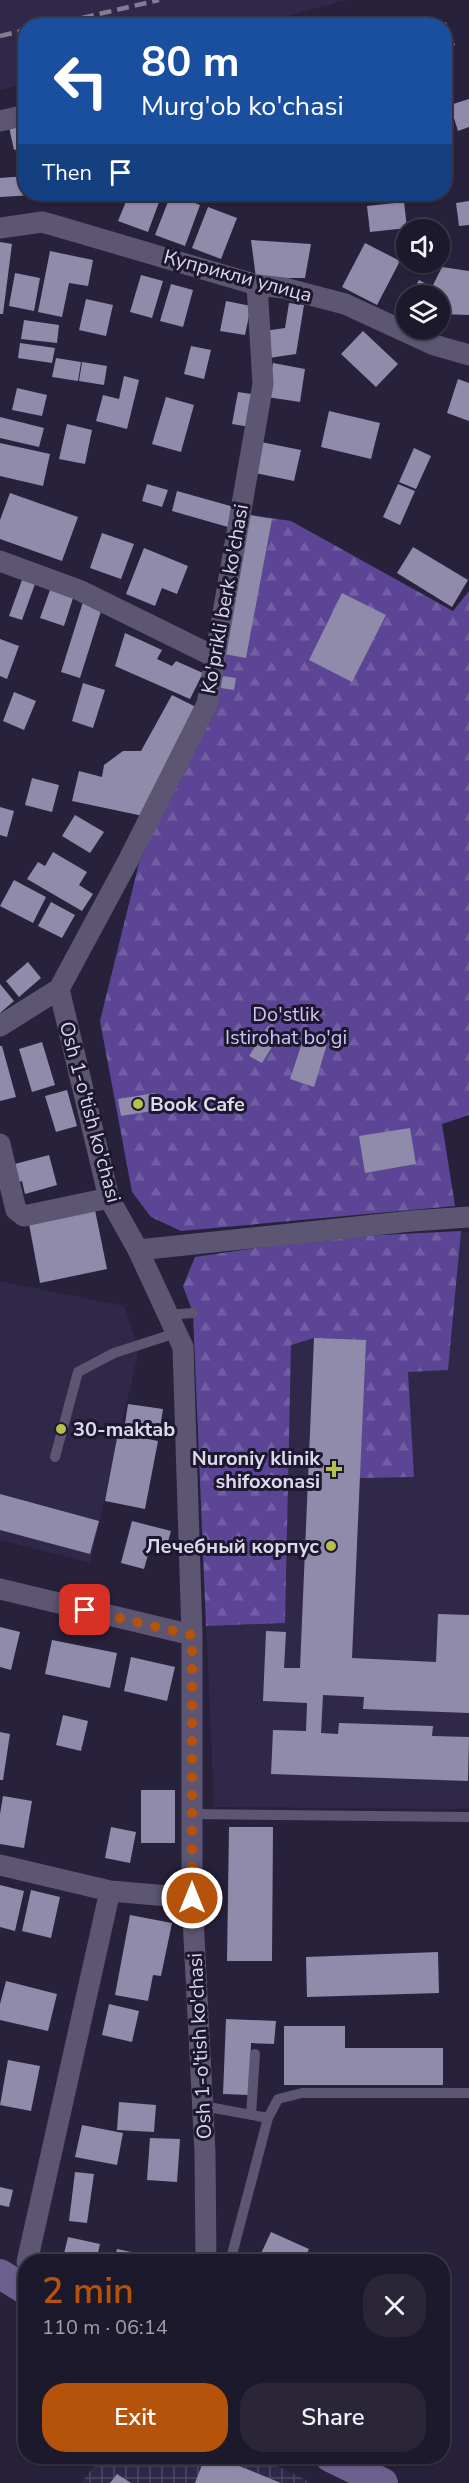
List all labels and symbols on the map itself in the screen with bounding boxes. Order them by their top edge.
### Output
street label: Куприкли улица [161,243,315,309]
street label: Ko'prikli berk ko'chasi [195,502,255,696]
park label: Do'stlik Istirohat bo'gi [225,1001,347,1051]
street label: Osh 1-o'tish ko'chasi [53,1019,127,1205]
place label: Book Cafe [150,1091,245,1118]
marker: Book Cafe [131,1097,145,1111]
place label: 30-maktab [73,1416,175,1443]
marker: 30-maktab [54,1422,68,1436]
place label: Nuroniy klinik shifoxonasi [192,1445,321,1495]
marker: Nuroniy klinik shifoxonasi [325,1460,343,1478]
place label: Лечебный корпус [146,1533,319,1560]
marker: Лечебный корпус [324,1539,338,1553]
pin [59,1584,110,1635]
position arrow [160,1866,224,1930]
street label: Osh 1-o'tish ko'chasi [182,1952,218,2140]

